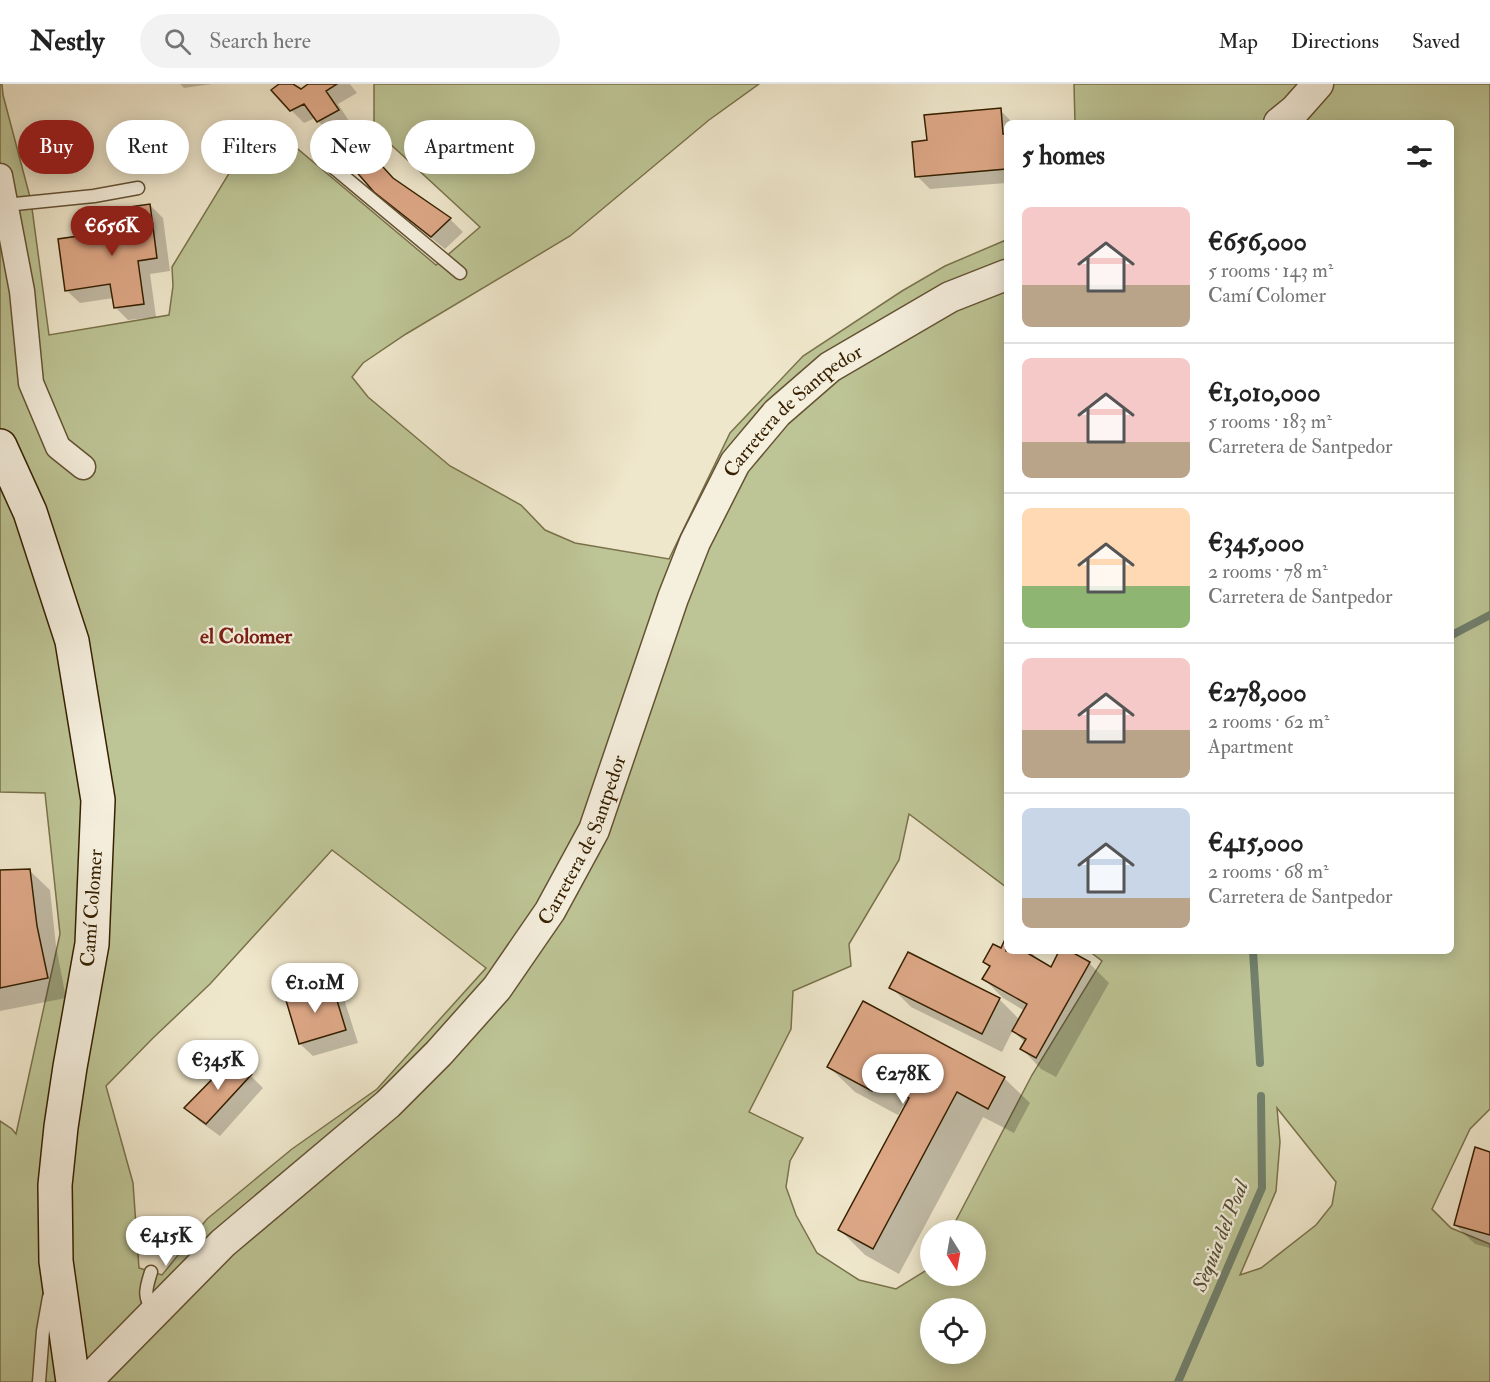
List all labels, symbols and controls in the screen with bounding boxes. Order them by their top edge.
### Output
search box [140,14,560,68]
text: Nestly [30,24,104,59]
icon: search [161,25,194,58]
text: Search here [209,27,311,55]
text: Map [1218,28,1258,55]
text: Directions [1291,28,1379,55]
text: Saved [1412,28,1460,55]
chip: Buy [18,120,94,174]
chip: Rent [106,120,189,174]
chip: Filters [201,120,298,174]
chip: New [310,120,392,174]
chip: Apartment [404,120,535,174]
text: 5 homes [1022,140,1105,172]
icon: filters [1403,140,1436,173]
pin: €656K [70,206,154,257]
text: €656K [85,213,139,238]
text: €656,000 [1208,226,1307,258]
icon: home [1070,231,1142,303]
text: 5 rooms · 143 m² [1208,258,1333,283]
text: Camí Colomer [1208,283,1326,308]
street label: Carretera de Santpedor [718,339,867,481]
text: €1,010,000 [1208,377,1320,409]
icon: home [1070,382,1142,454]
text: 5 rooms · 183 m² [1208,409,1332,434]
text: Carretera de Santpedor [1208,434,1393,459]
text: €345,000 [1208,527,1304,559]
icon: home [1070,532,1142,604]
text: 2 rooms · 78 m² [1208,559,1328,584]
text: Carretera de Santpedor [1208,584,1393,609]
district label: el Colomer [200,623,293,650]
text: €278,000 [1208,677,1307,709]
icon: home [1070,682,1142,754]
text: 2 rooms · 62 m² [1208,709,1329,734]
text: Apartment [1208,734,1293,759]
street label: Carretera de Santpedor [532,751,632,930]
text: €415,000 [1208,827,1304,859]
icon: home [1070,832,1142,904]
street label: Camí Colomer [75,848,108,968]
text: 2 rooms · 68 m² [1208,859,1329,884]
text: Carretera de Santpedor [1208,884,1393,909]
pin: €1.01M [266,963,364,1014]
text: €1.01M [285,970,345,995]
pin: €345K [176,1040,260,1091]
text: €345K [192,1047,244,1072]
pin: €278K [861,1054,945,1105]
text: €278K [876,1061,930,1086]
water label: Sèquia del Poal [1186,1175,1256,1297]
pin: €415K [124,1216,208,1267]
north arrow [920,1220,986,1286]
map controls [920,1220,986,1364]
text: €415K [140,1223,192,1248]
button: locate [920,1298,986,1364]

